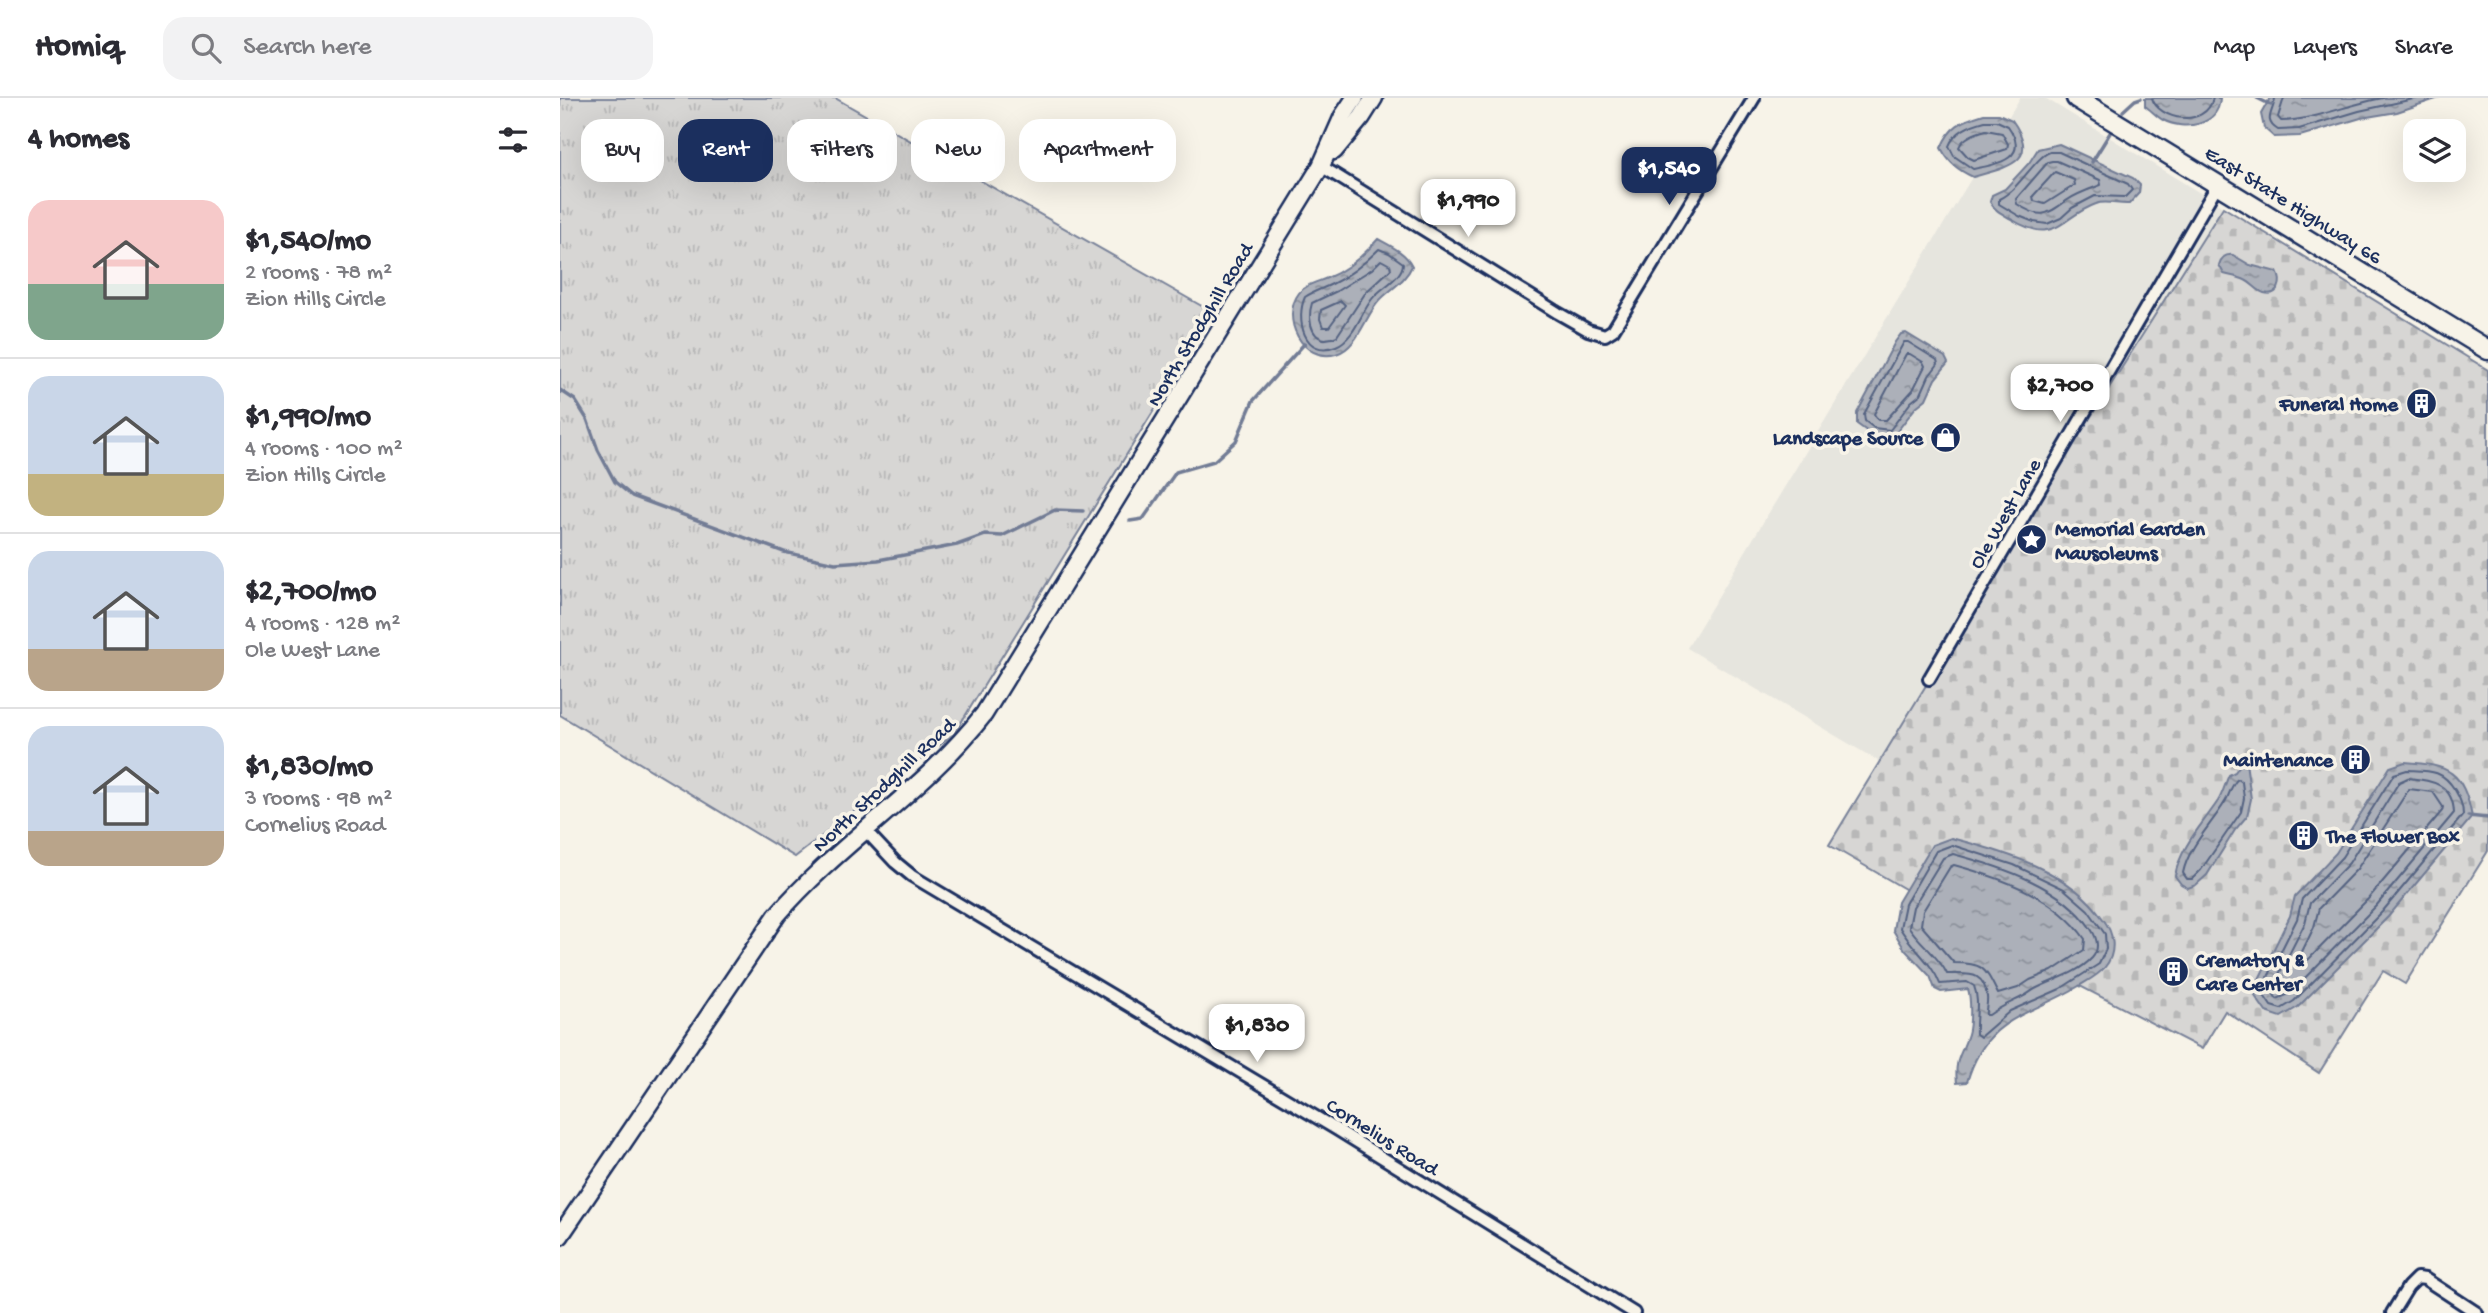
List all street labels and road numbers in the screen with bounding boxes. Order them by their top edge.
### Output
street label: East State Highway 66 [2199,142,2386,272]
street label: North Stodghill Road [1143,238,1262,412]
street label: Ole West Lane [1965,454,2049,574]
street label: North Stodghill Road [809,713,963,859]
street label: Cornelius Road [1320,1094,1444,1184]

